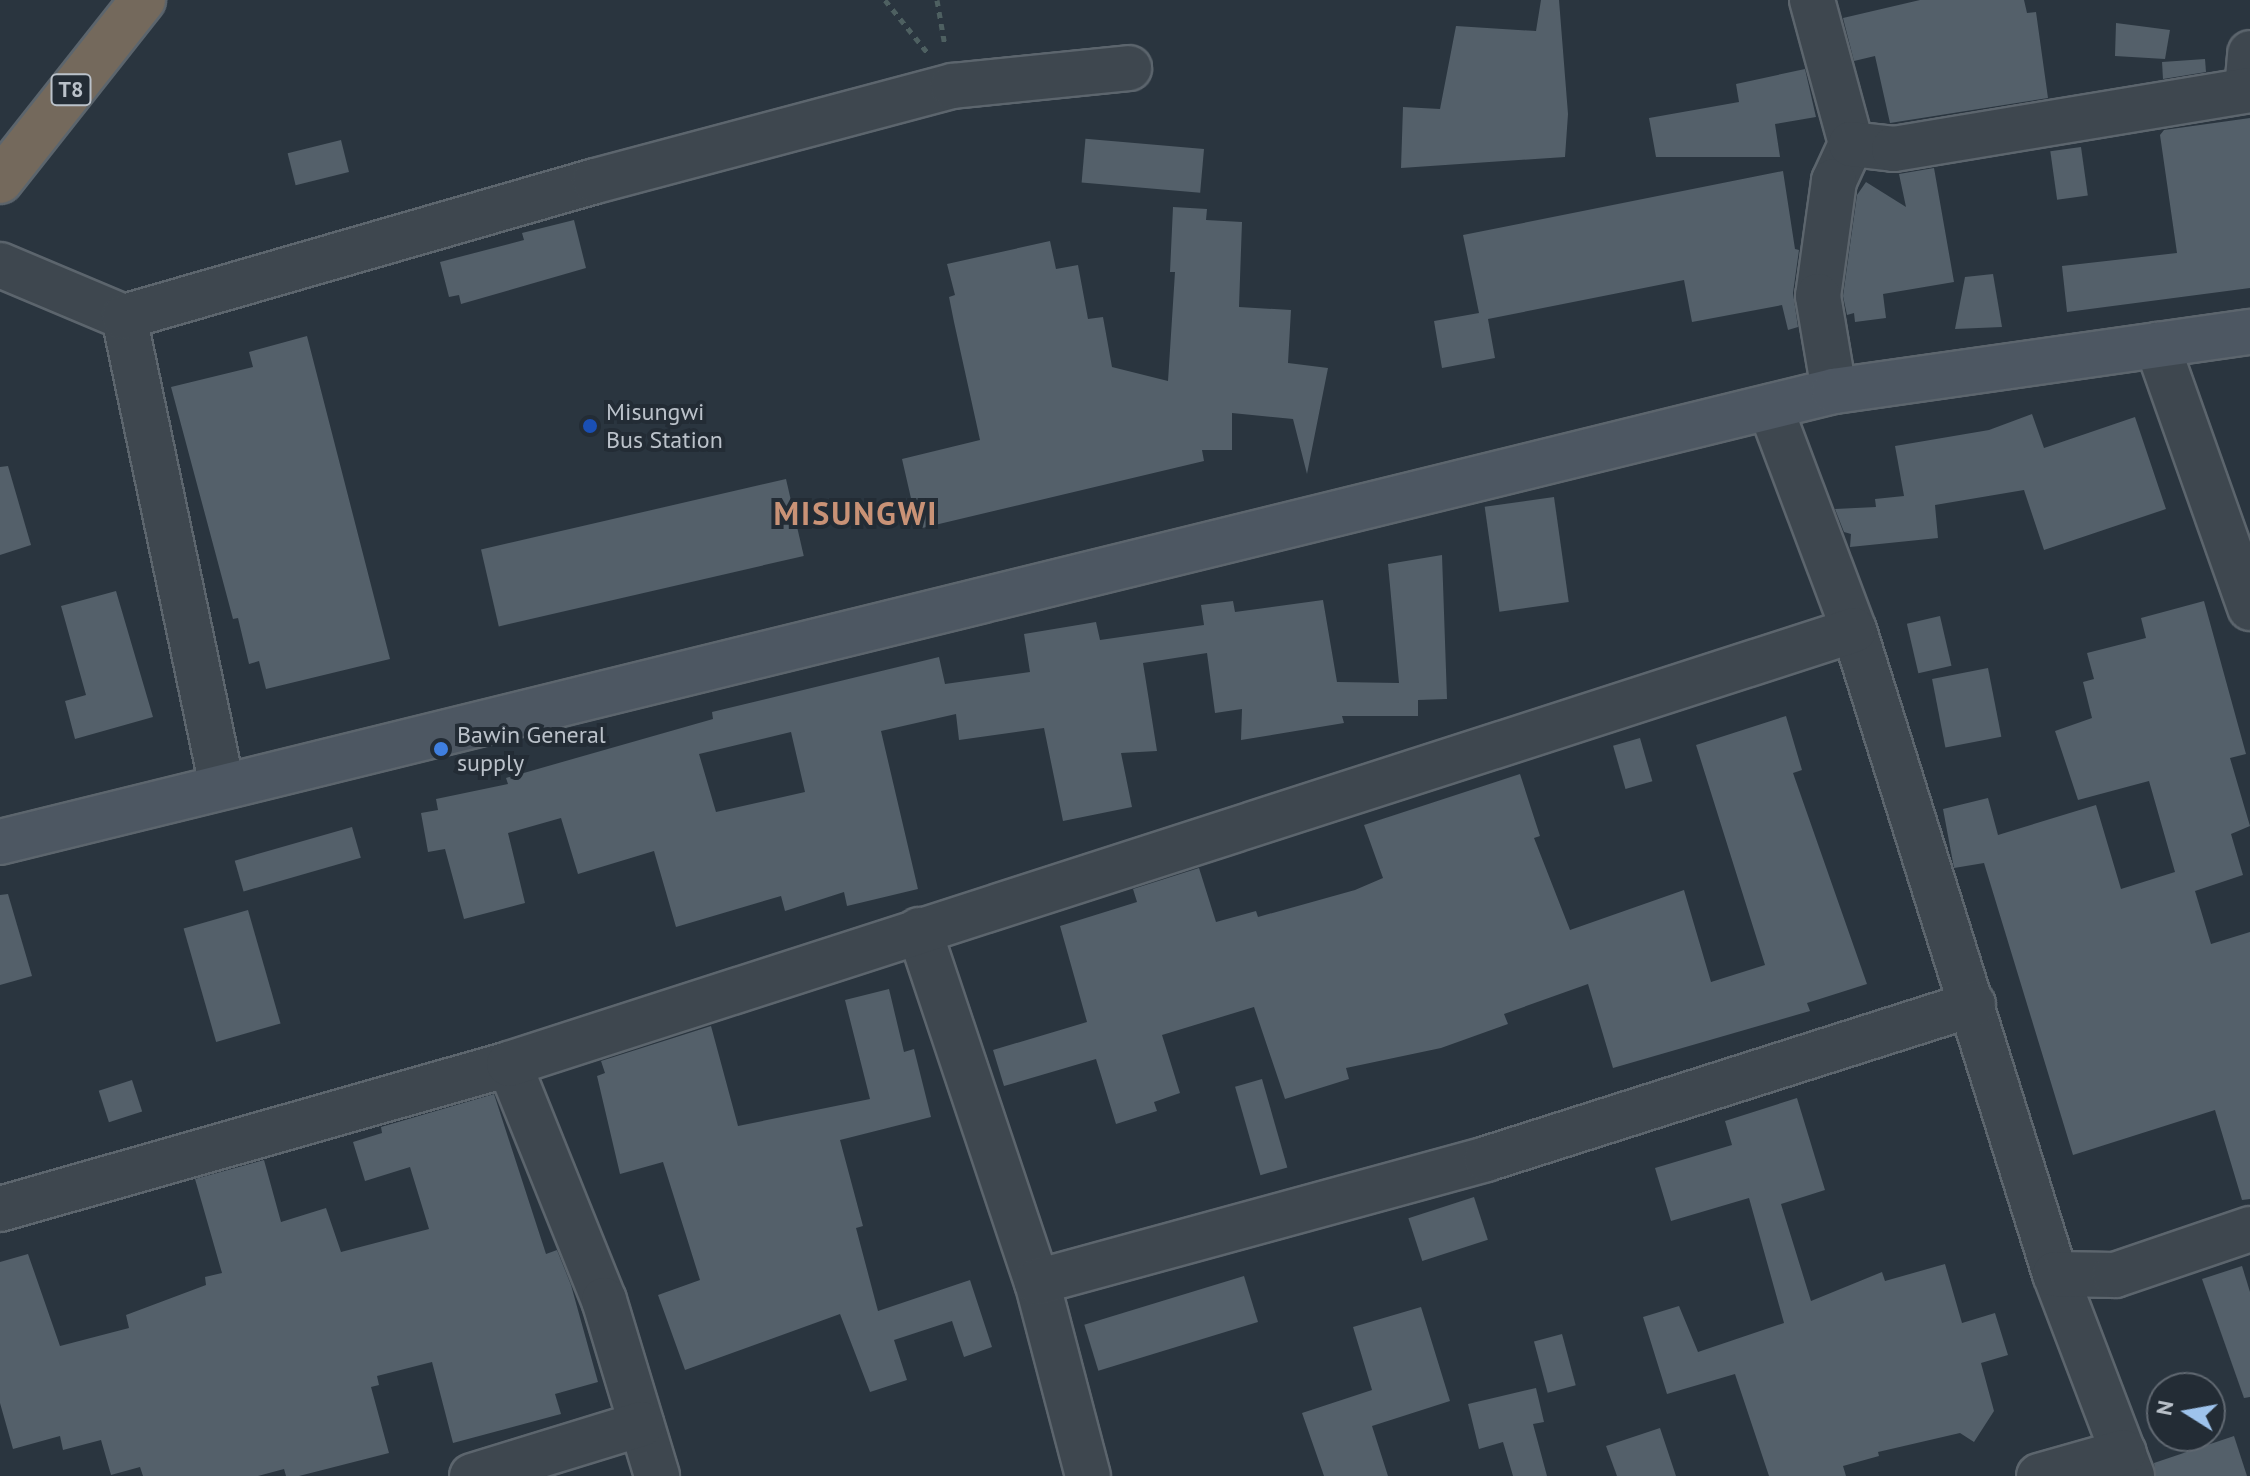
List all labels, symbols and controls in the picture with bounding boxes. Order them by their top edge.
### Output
road number: T8 [49,72,93,108]
place label: Misungwi Bus Station [606,398,723,454]
marker: Misungwi Bus Station [581,417,599,435]
district label: MISUNGWI [774,494,938,532]
place label: Bawin General supply [457,721,606,777]
marker: Bawin General supply [432,740,450,758]
north arrow [2146,1372,2226,1452]
text: N [2149,1398,2180,1418]

